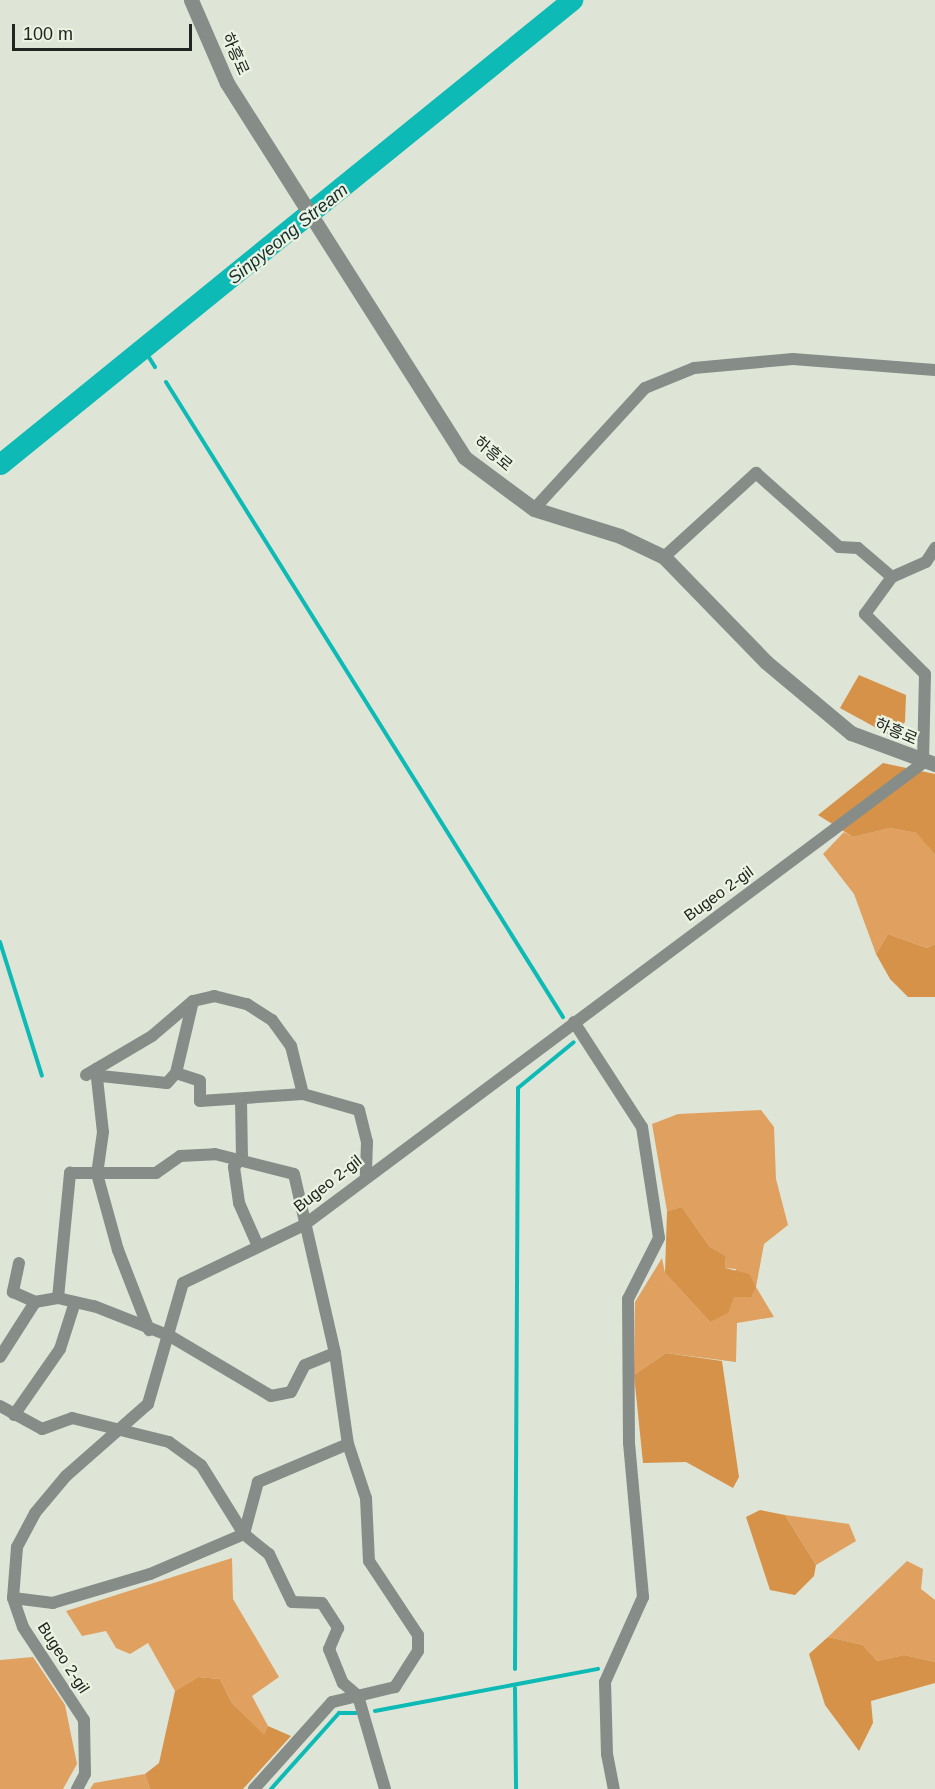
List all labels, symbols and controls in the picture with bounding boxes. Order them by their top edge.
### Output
scale bar [15,12,195,50]
text: 100 m [23,24,73,44]
street label: 하흥로 [217,30,253,78]
water label: Sinpyeong Stream [224,179,352,289]
street label: 하흥로 [470,432,516,476]
street label: 하흥로 [872,715,920,749]
street label: Bugeo 2-gil [681,862,757,926]
street label: Bugeo 2-gil [290,1152,366,1216]
street label: Bugeo 2-gil [33,1619,93,1697]

